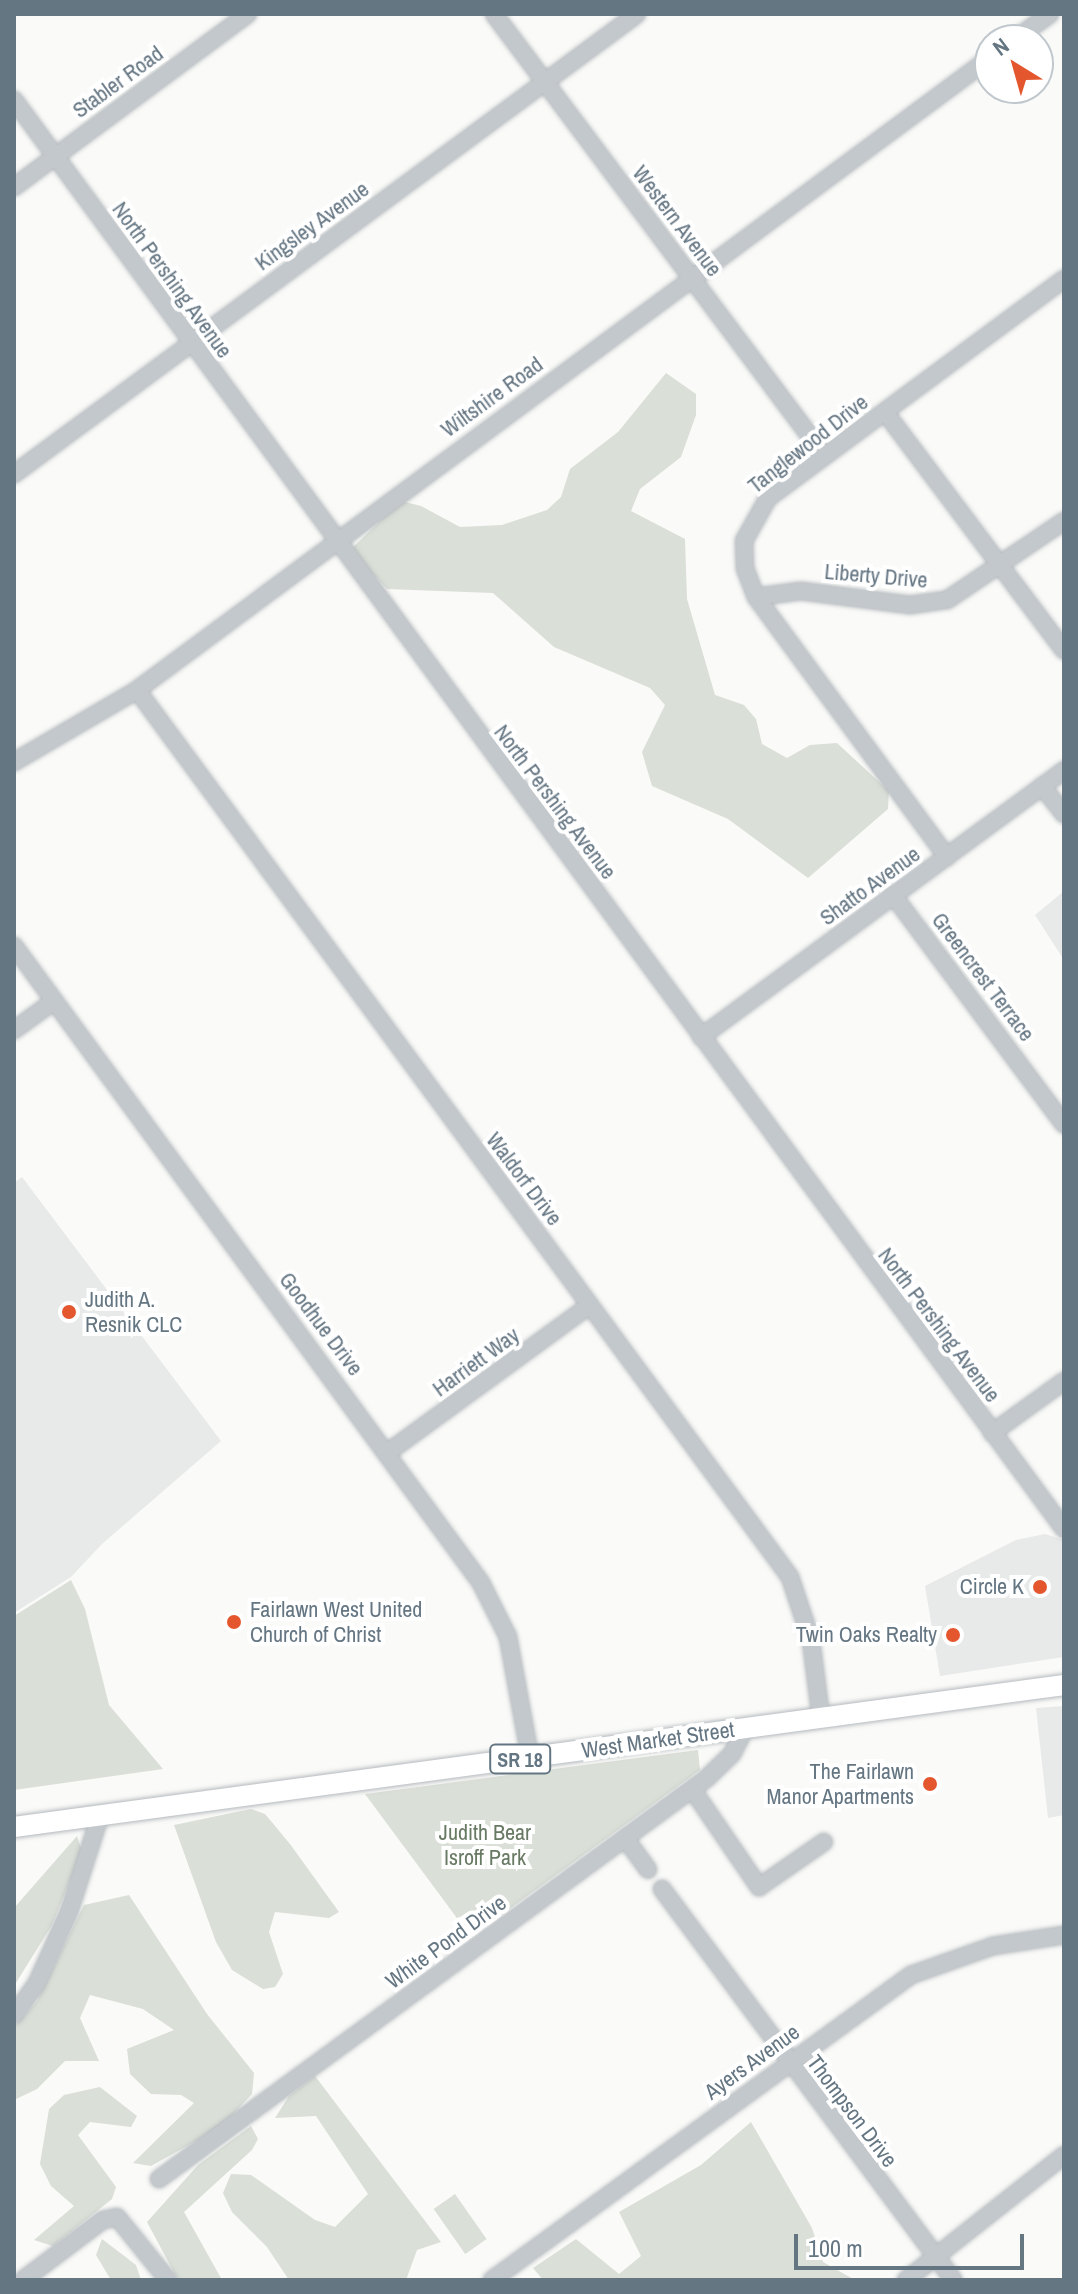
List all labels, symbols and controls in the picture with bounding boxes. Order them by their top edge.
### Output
north arrow [974,24,1054,104]
text: N [987,31,1015,62]
street label: Stabler Road [68,40,168,124]
street label: Western Avenue [627,160,727,282]
street label: Kingsley Avenue [250,176,374,276]
street label: North Pershing Avenue [106,197,238,363]
street label: Wiltshire Road [436,351,548,443]
street label: Tanglewood Drive [743,389,873,499]
street label: Liberty Drive [823,558,929,594]
street label: North Pershing Avenue [488,719,622,885]
street label: Shatto Avenue [814,841,926,931]
street label: Greencrest Terrace [926,907,1040,1047]
street label: Waldorf Drive [480,1127,568,1231]
street label: North Pershing Avenue [872,1242,1006,1408]
street label: Goodhue Drive [274,1267,368,1381]
place label: Judith A. Resnik CLC [85,1286,182,1338]
marker: Judith A. Resnik CLC [60,1303,78,1321]
street label: Harriett Way [428,1322,524,1402]
place label: Circle K [960,1574,1024,1600]
marker: Circle K [1031,1578,1049,1596]
place label: Fairlawn West United Church of Christ [250,1596,422,1648]
marker: Fairlawn West United Church of Christ [225,1613,243,1631]
place label: Twin Oaks Realty [796,1622,937,1648]
marker: Twin Oaks Realty [944,1626,962,1644]
street label: West Market Street [580,1716,736,1764]
road number: SR 18 [488,1743,552,1775]
place label: The Fairlawn Manor Apartments [766,1758,914,1810]
marker: The Fairlawn Manor Apartments [921,1775,939,1793]
park label: Judith Bear Isroff Park [439,1819,531,1870]
street label: White Pond Drive [381,1889,511,1995]
street label: Ayers Avenue [699,2018,805,2106]
street label: Thompson Drive [801,2050,903,2172]
scale bar [798,2218,1028,2268]
text: 100 m [808,2232,863,2264]

